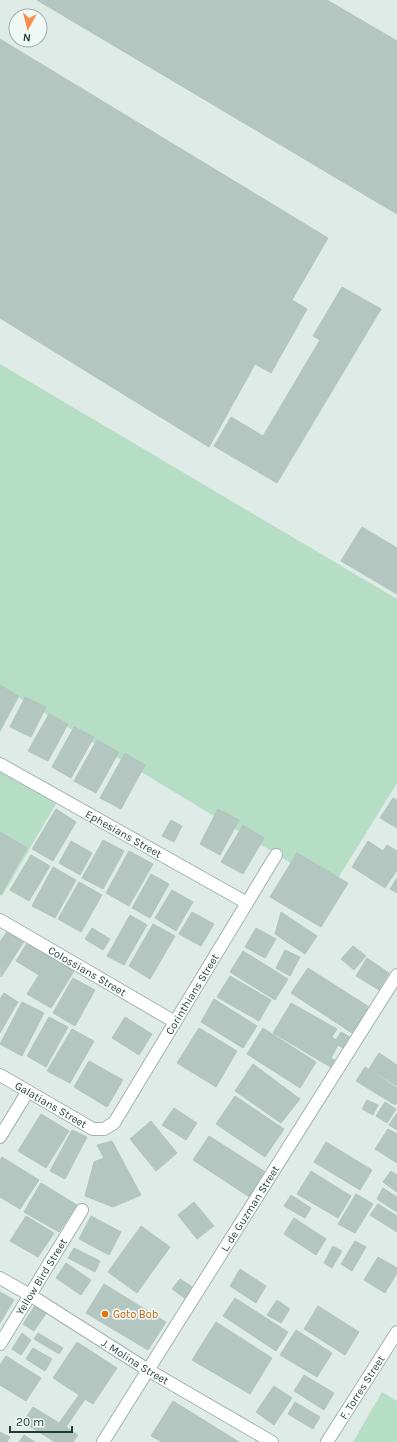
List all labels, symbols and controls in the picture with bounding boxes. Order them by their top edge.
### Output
north arrow [8,8,48,48]
text: N [22,30,32,44]
street label: Ephesians Street [83,807,164,860]
street label: Colossians Street [46,943,129,999]
street label: Corinthians Street [163,951,221,1037]
street label: Galatians Street [13,1079,89,1131]
street label: L. de Guzman Street [218,1163,282,1254]
street label: Yellow Bird Street [13,1236,70,1317]
place label: Goto Bob [113,1308,158,1321]
marker: Goto Bob [100,1309,110,1319]
street label: J. Molina Street [99,1336,171,1387]
street label: F. Torres Street [337,1353,387,1422]
scale bar [10,1408,72,1434]
text: 20 m [16,1415,44,1429]

